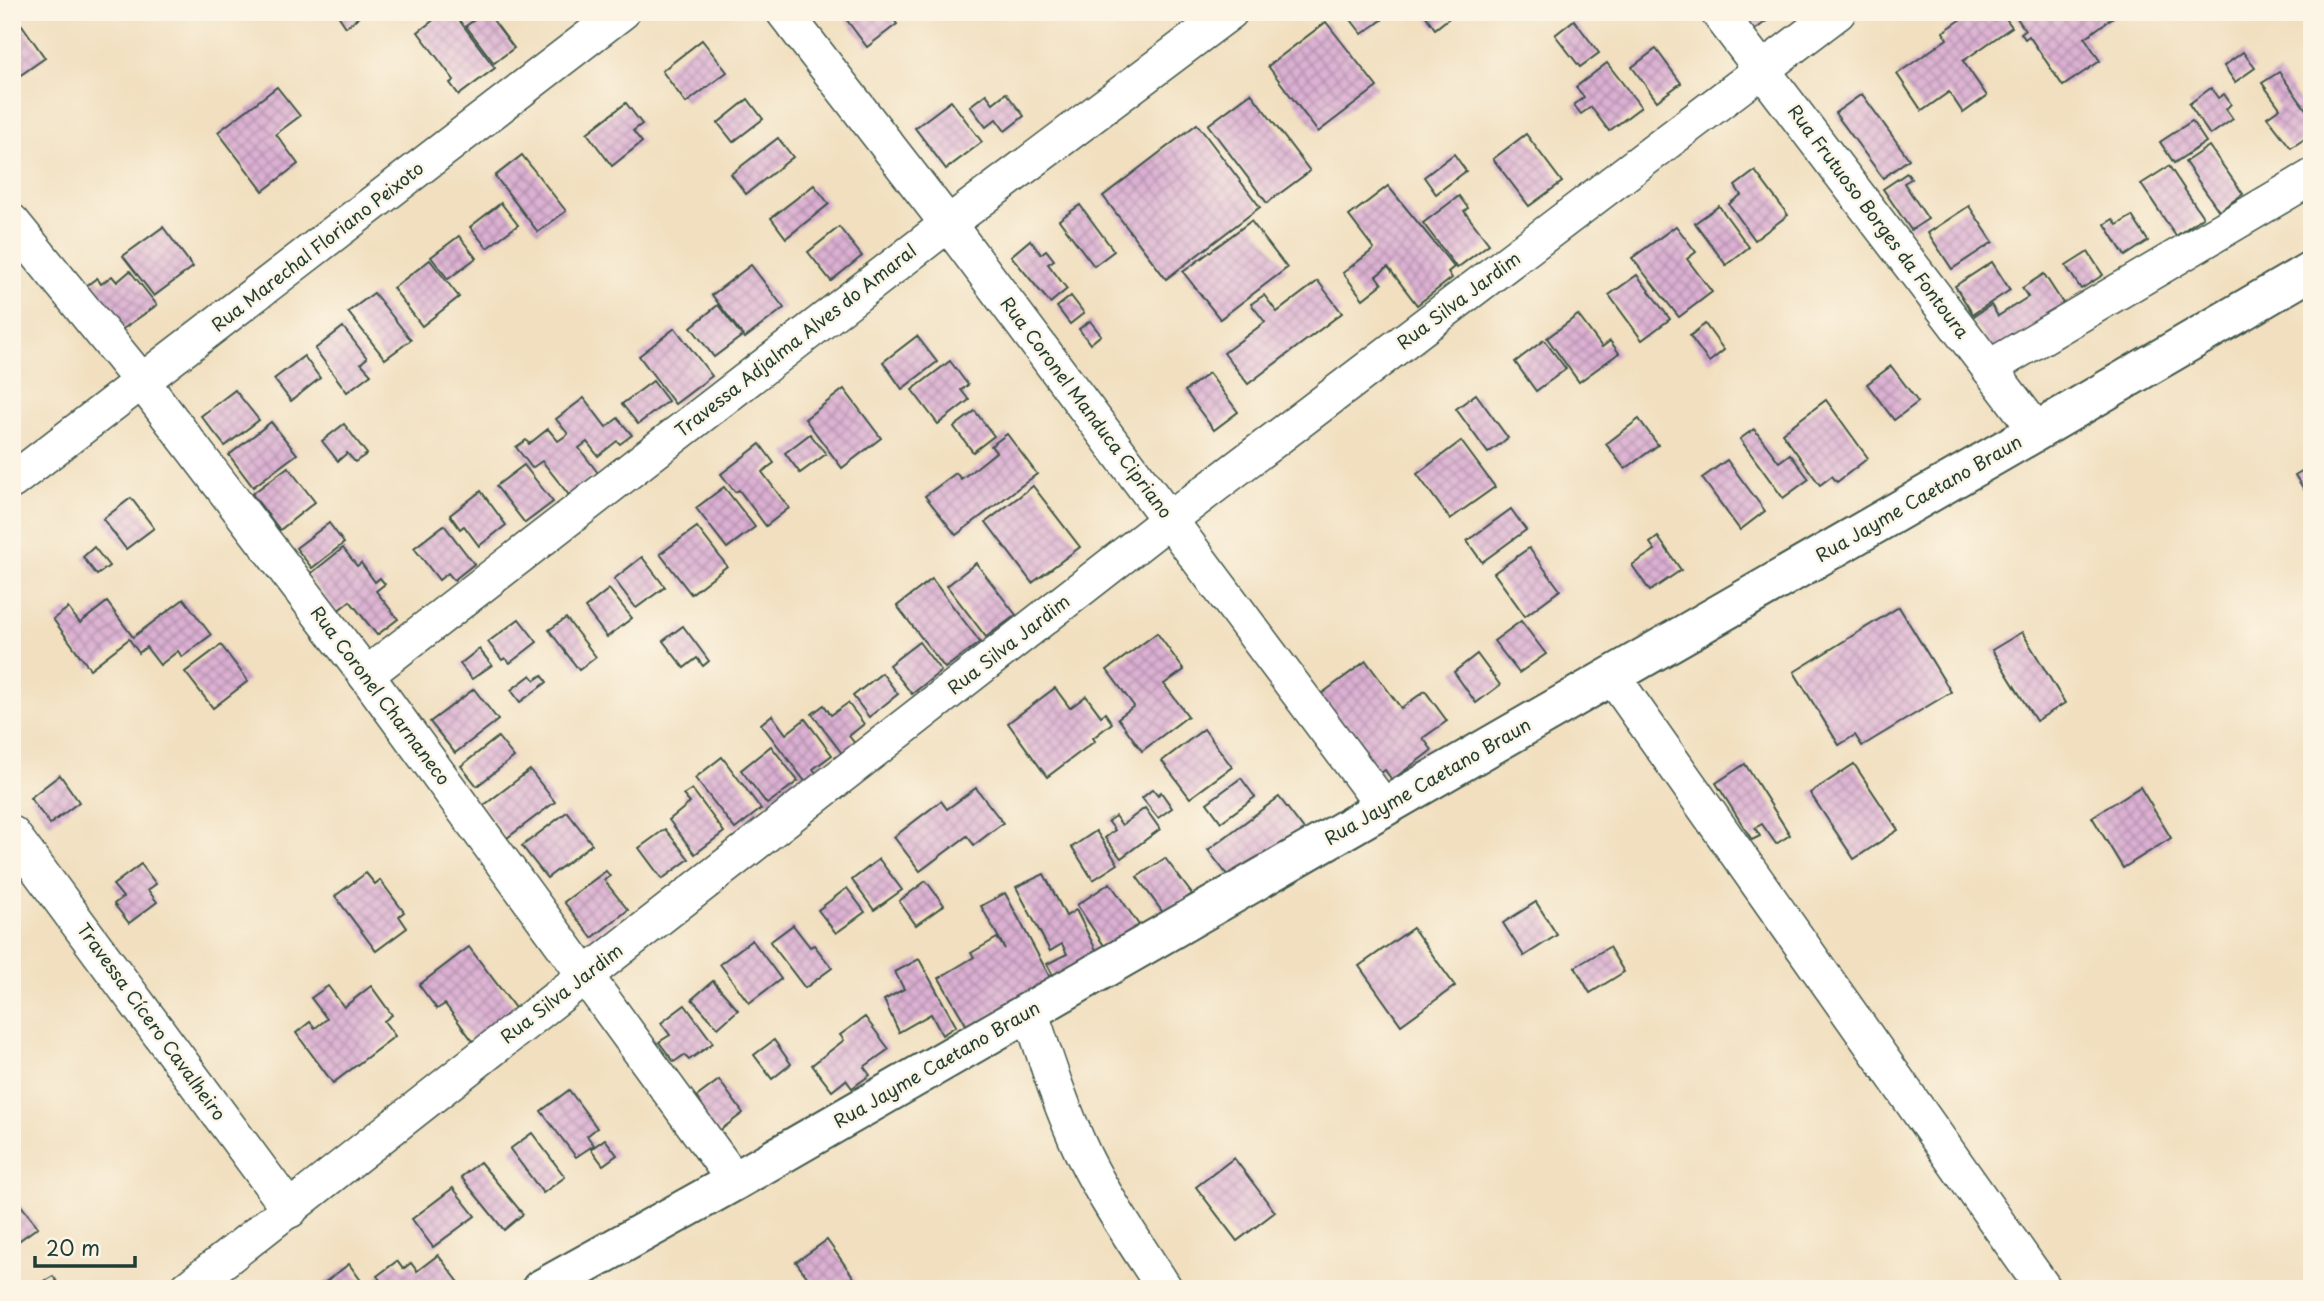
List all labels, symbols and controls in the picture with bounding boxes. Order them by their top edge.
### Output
street label: Rua Frutuoso Borges da Fontoura [1782,98,1976,344]
street label: Rua Marechal Floriano Peixoto [205,154,429,337]
street label: Travessa Adjalma Alves do Amaral [668,237,922,443]
street label: Rua Silva Jardim [1391,244,1526,355]
street label: Rua Coronel Manduca Cipriano [995,291,1180,524]
street label: Rua Jayme Caetano Braun [1810,427,2026,568]
street label: Rua Silva Jardim [941,587,1075,700]
street label: Rua Coronel Charnaneco [305,600,458,790]
street label: Rua Jayme Caetano Braun [1319,710,1535,851]
street label: Travessa Cícero Cavalheiro [71,917,233,1126]
street label: Rua Silva Jardim [494,936,628,1049]
street label: Rua Jayme Caetano Braun [828,993,1044,1134]
scale bar [35,1224,135,1268]
text: 20 m [46,1231,100,1263]

